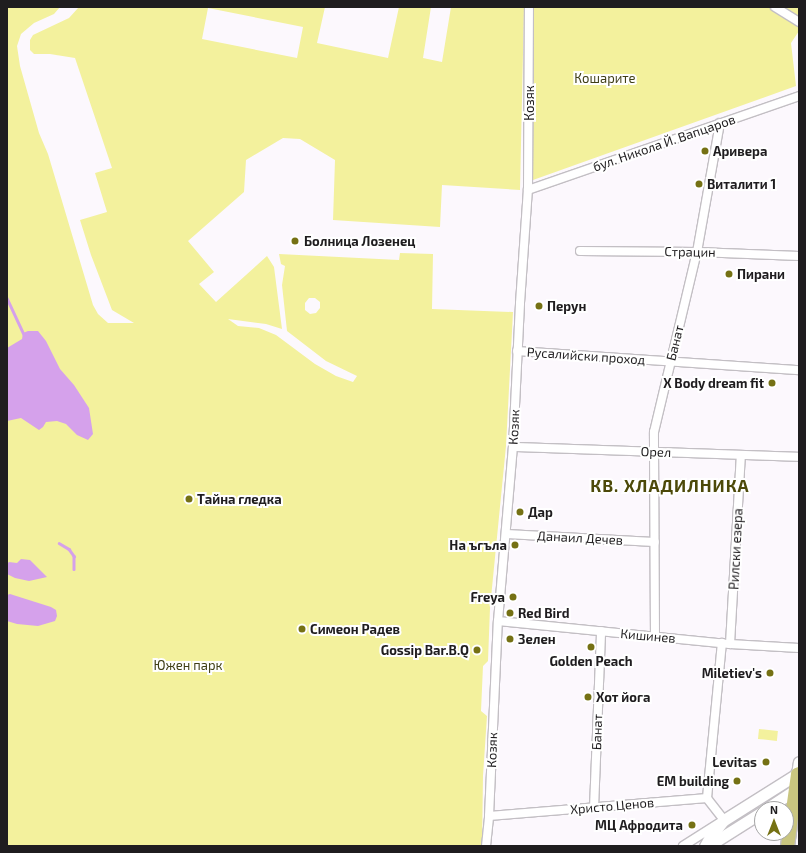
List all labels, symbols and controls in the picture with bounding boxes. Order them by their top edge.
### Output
park label: Кошарите [574,70,636,86]
street label: Козяк [521,85,537,121]
street label: бул. Никола Й. Вапцаров [591,111,737,175]
place label: Аривера [713,143,767,159]
marker: Аривера [700,146,710,156]
place label: Виталити 1 [707,176,776,192]
marker: Виталити 1 [694,179,704,189]
place label: Болница Лозенец [304,233,415,249]
marker: Болница Лозенец [289,235,301,247]
street label: Страцин [664,244,716,260]
place label: Пирани [737,266,785,282]
marker: Пирани [724,269,734,279]
place label: Перун [547,298,586,314]
marker: Перун [534,301,544,311]
street label: Банат [663,324,687,362]
street label: Русалийски проход [526,344,646,368]
place label: X Body dream fit [663,375,764,391]
marker: X Body dream fit [767,378,777,388]
street label: Козяк [505,409,523,445]
street label: Орел [640,444,672,460]
district label: КВ. ХЛАДИЛНИКА [590,476,750,496]
place label: Тайна гледка [197,491,282,507]
marker: Тайна гледка [184,494,194,504]
place label: Дар [528,504,553,520]
marker: Дар [515,507,525,517]
street label: Рилски езера [726,508,746,590]
street label: Данаил Дечев [537,528,623,548]
place label: На ъгъла [449,537,507,553]
marker: На ъгъла [510,540,520,550]
place label: Freya [471,589,505,605]
marker: Freya [508,592,518,602]
place label: Red Bird [518,605,569,621]
marker: Red Bird [505,608,515,618]
place label: Симеон Радев [310,621,400,637]
marker: Симеон Радев [297,624,307,634]
street label: Кишинев [620,626,676,646]
place label: Зелен [518,631,556,647]
marker: Зелен [505,634,515,644]
place label: Gossip Bar.B.Q [381,642,469,658]
marker: Golden Peach [586,642,596,652]
marker: Gossip Bar.B.Q [472,645,482,655]
place label: Golden Peach [549,653,633,669]
park label: Южен парк [154,657,222,673]
place label: Miletiev's [702,665,762,681]
marker: Miletiev's [765,668,775,678]
place label: Хот йога [596,689,650,705]
marker: Хот йога [583,692,593,702]
street label: Банат [589,714,605,750]
street label: Козяк [484,732,500,768]
place label: Levitas [712,754,757,770]
marker: Levitas [760,756,772,768]
place label: EM building [657,773,729,789]
marker: EM building [732,776,742,786]
street label: Христо Ценов [569,795,655,817]
north arrow [754,801,794,841]
text: N [770,803,778,816]
place label: МЦ Афродита [595,817,683,833]
marker: МЦ Афродита [686,819,698,831]

